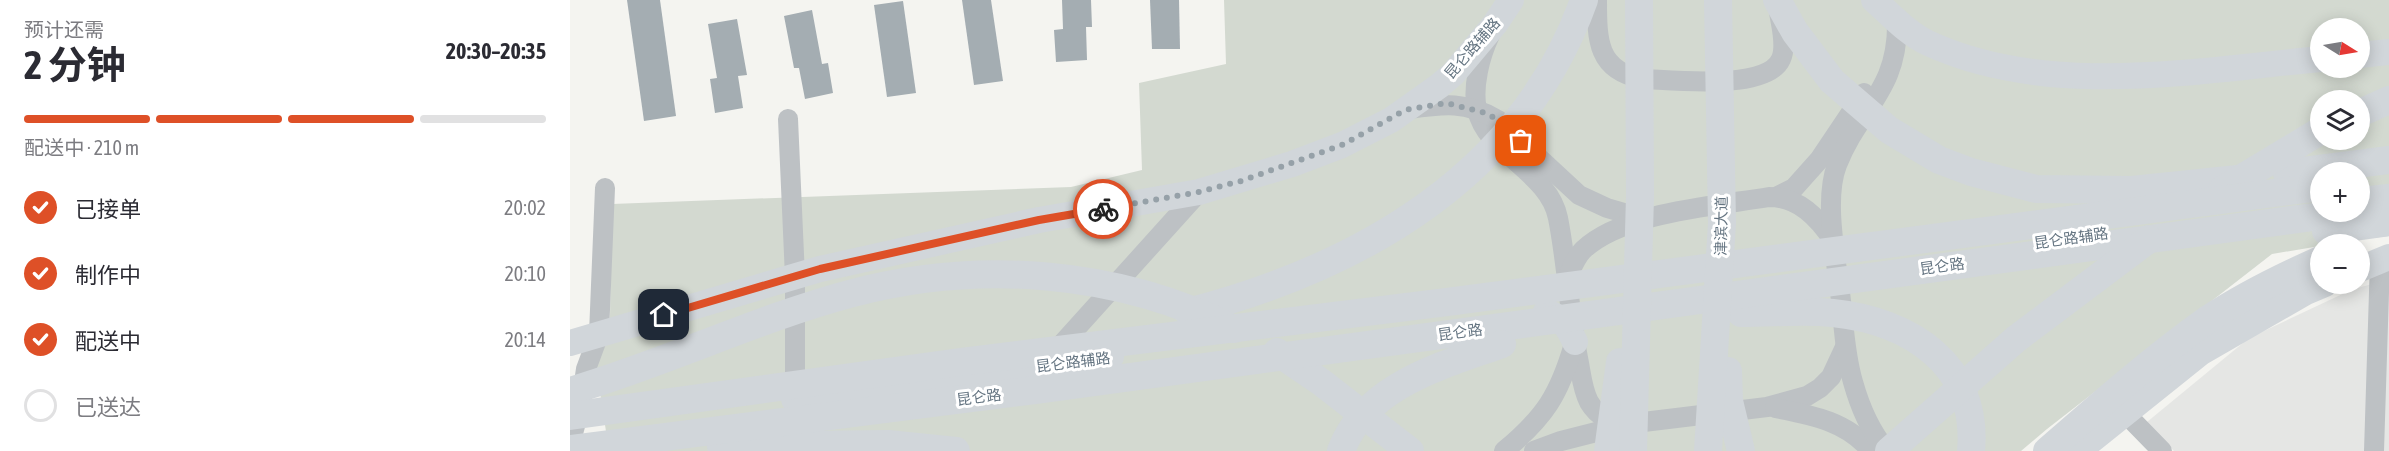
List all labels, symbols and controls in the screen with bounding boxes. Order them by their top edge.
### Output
street label: 昆仑路辅路 [1441,14,1503,82]
text: 预计还需 [24,18,104,41]
north arrow [2310,18,2370,78]
map controls [2310,18,2370,294]
text: 20:30–20:35 [446,38,546,64]
text: 2 分钟 [24,43,126,87]
button: layers [2310,90,2370,150]
pin [1495,115,1546,166]
icon: bag [1504,124,1537,157]
text: 配送中 · 210 m [24,136,139,159]
button: + [2310,162,2370,222]
courier [1073,179,1133,239]
icon: check [24,191,57,224]
icon: bike [1087,193,1120,226]
text: 已接单 [75,196,141,222]
text: 20:02 [504,196,546,219]
street label: 津滨大道 [1712,196,1730,256]
street label: 昆仑路辅路 [2033,224,2109,252]
button: − [2310,234,2370,294]
street label: 昆仑路 [1919,254,1965,278]
icon: check [24,257,57,290]
text: 制作中 [75,262,141,288]
text: 20:10 [504,262,546,285]
pin [638,289,689,340]
icon: home [647,298,680,331]
street label: 昆仑路 [1437,320,1483,344]
icon: check [24,323,57,356]
text: 配送中 [75,328,141,354]
text: 20:14 [504,328,546,351]
street label: 昆仑路辅路 [1035,349,1111,375]
street label: 昆仑路 [956,386,1002,408]
text: 已送达 [75,394,141,420]

